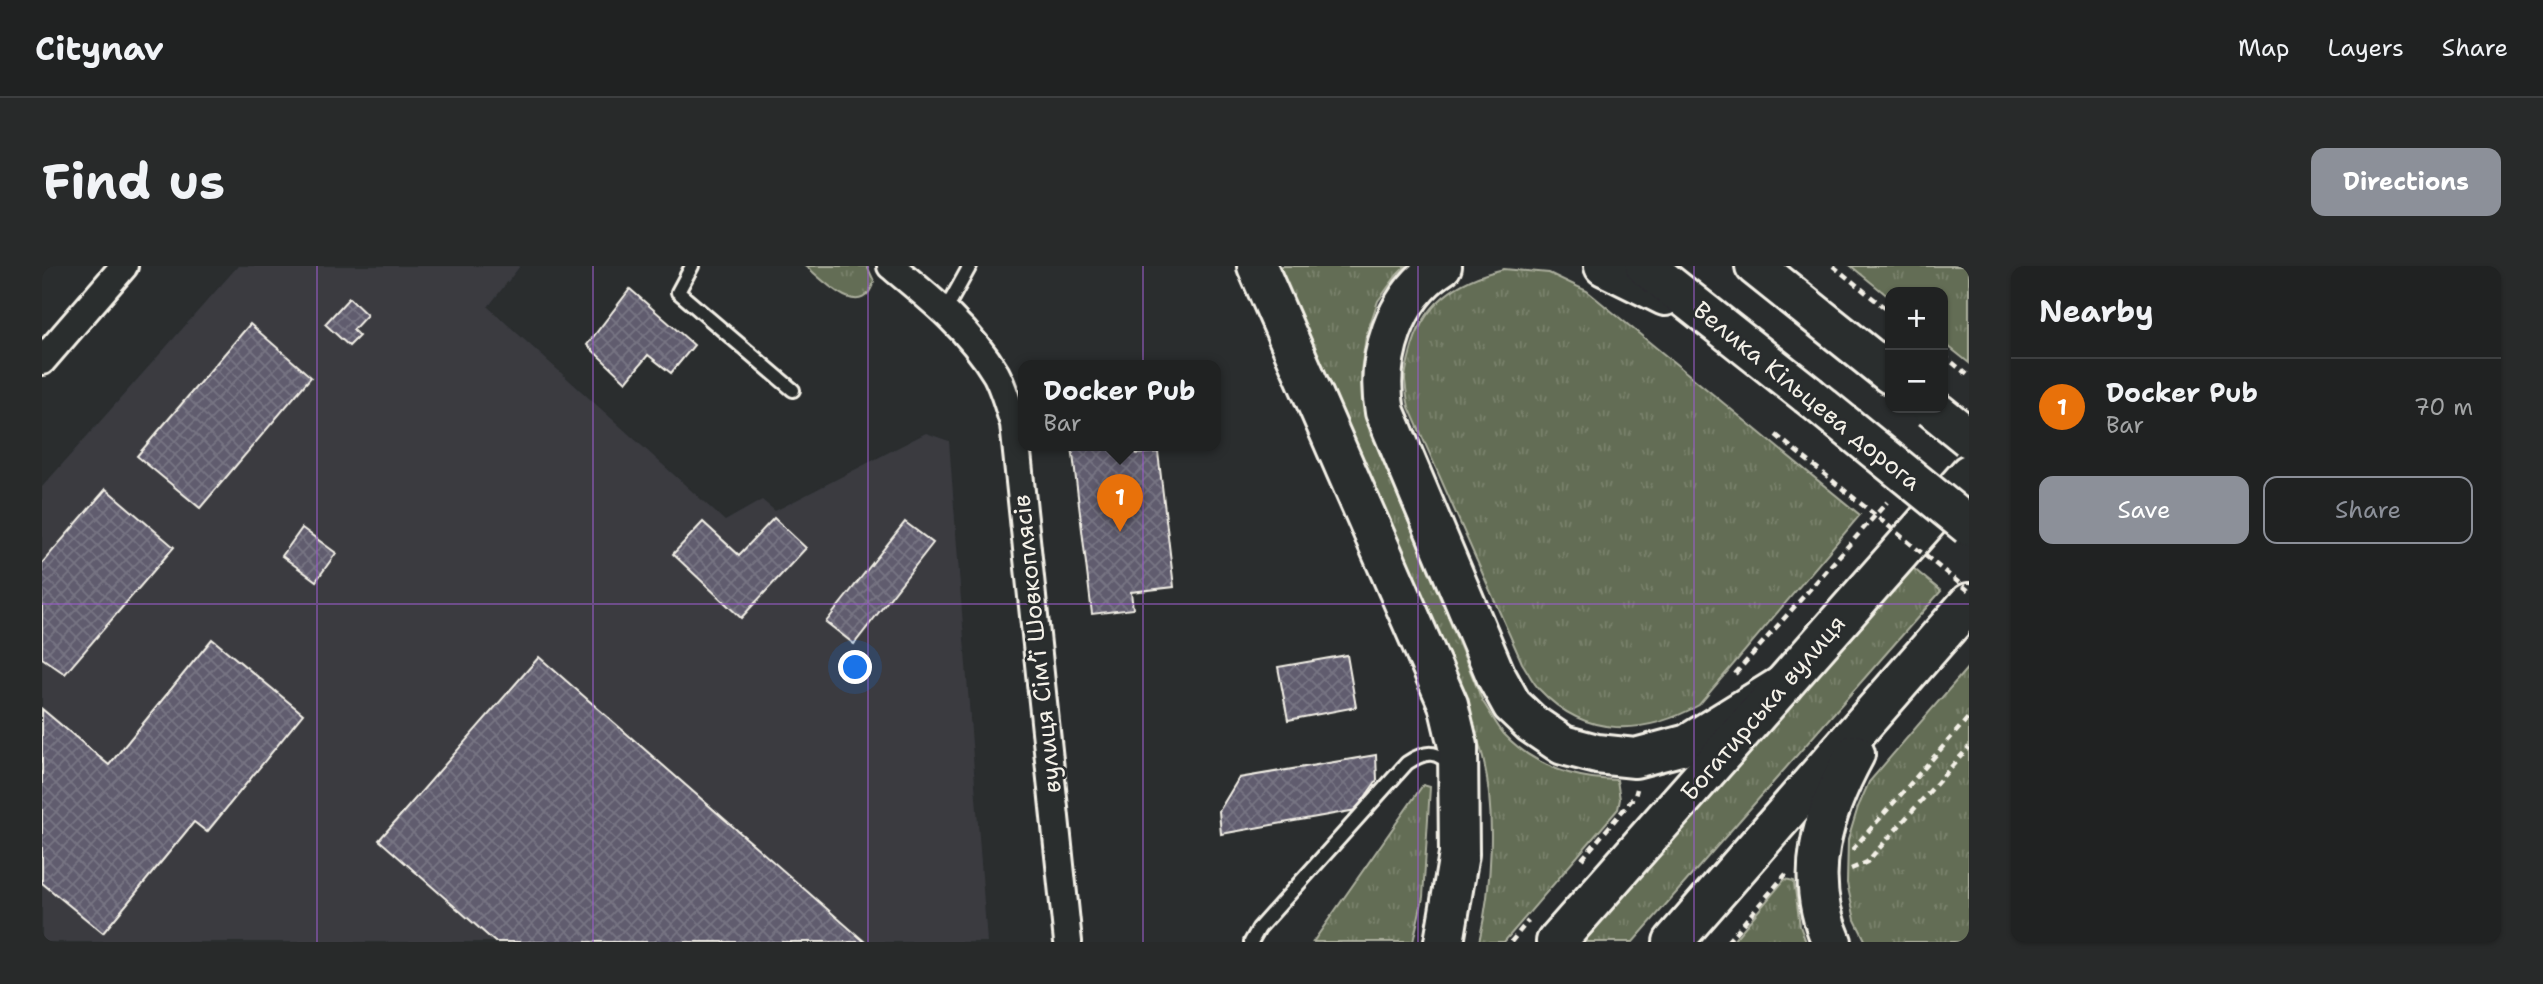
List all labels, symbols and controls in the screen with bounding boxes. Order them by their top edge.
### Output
text: Citynav [35,26,164,71]
text: Map [2238,32,2289,64]
text: Layers [2327,32,2404,64]
text: Share [2442,32,2508,64]
button: Directions [2311,148,2501,216]
text: Find us [42,149,225,215]
map controls [1885,287,1948,413]
button: + [1885,287,1948,350]
text: Nearby [2039,291,2154,332]
street label: Велика Кільцева дорога [1687,294,1928,498]
button: − [1885,350,1948,413]
popup [1018,360,1221,451]
text: Docker Pub [1044,373,1195,408]
text: Docker Pub [2106,375,2258,410]
text: 1 [2057,392,2067,422]
text: 70 m [2414,392,2473,422]
text: Bar [1044,408,1082,438]
text: Bar [2106,410,2144,440]
pin: 1 [1097,474,1143,532]
button: Save [2039,476,2249,544]
button: Share [2263,476,2473,544]
street label: вулиця Сімʼї Шовкоплясів [1005,493,1069,795]
street label: Богатирська вулиця [1673,608,1853,808]
your location [838,650,872,684]

